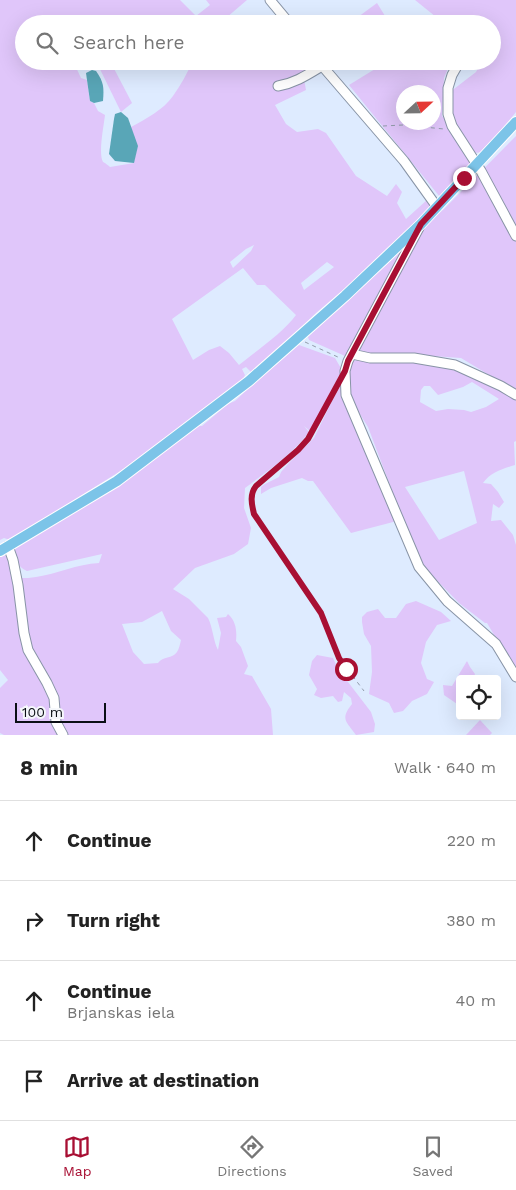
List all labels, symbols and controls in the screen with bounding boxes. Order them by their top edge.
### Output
search box [15,15,501,70]
icon: search [33,29,61,57]
text: Search here [73,31,184,54]
north arrow [396,85,441,130]
route end [453,167,476,190]
route start [335,658,358,681]
map controls [456,675,501,720]
button: locate [456,675,501,720]
scale bar [15,700,106,723]
text: 100 m [22,704,63,720]
text: 8 min [20,755,78,780]
text: Walk · 640 m [394,758,496,777]
icon: ahead [20,827,48,855]
text: Continue [67,829,151,852]
text: 220 m [447,831,496,850]
icon: right [20,907,48,935]
text: Turn right [67,909,160,932]
text: 380 m [446,911,496,930]
text: Continue [67,980,151,1003]
icon: ahead [20,987,48,1015]
text: 40 m [456,991,496,1010]
text: Brjanskas iela [67,1003,175,1022]
icon: arrive [20,1067,48,1095]
text: Arrive at destination [67,1069,259,1092]
tab: Map [63,1133,92,1179]
tab: Directions [217,1133,287,1179]
tab: Saved [412,1133,453,1179]

